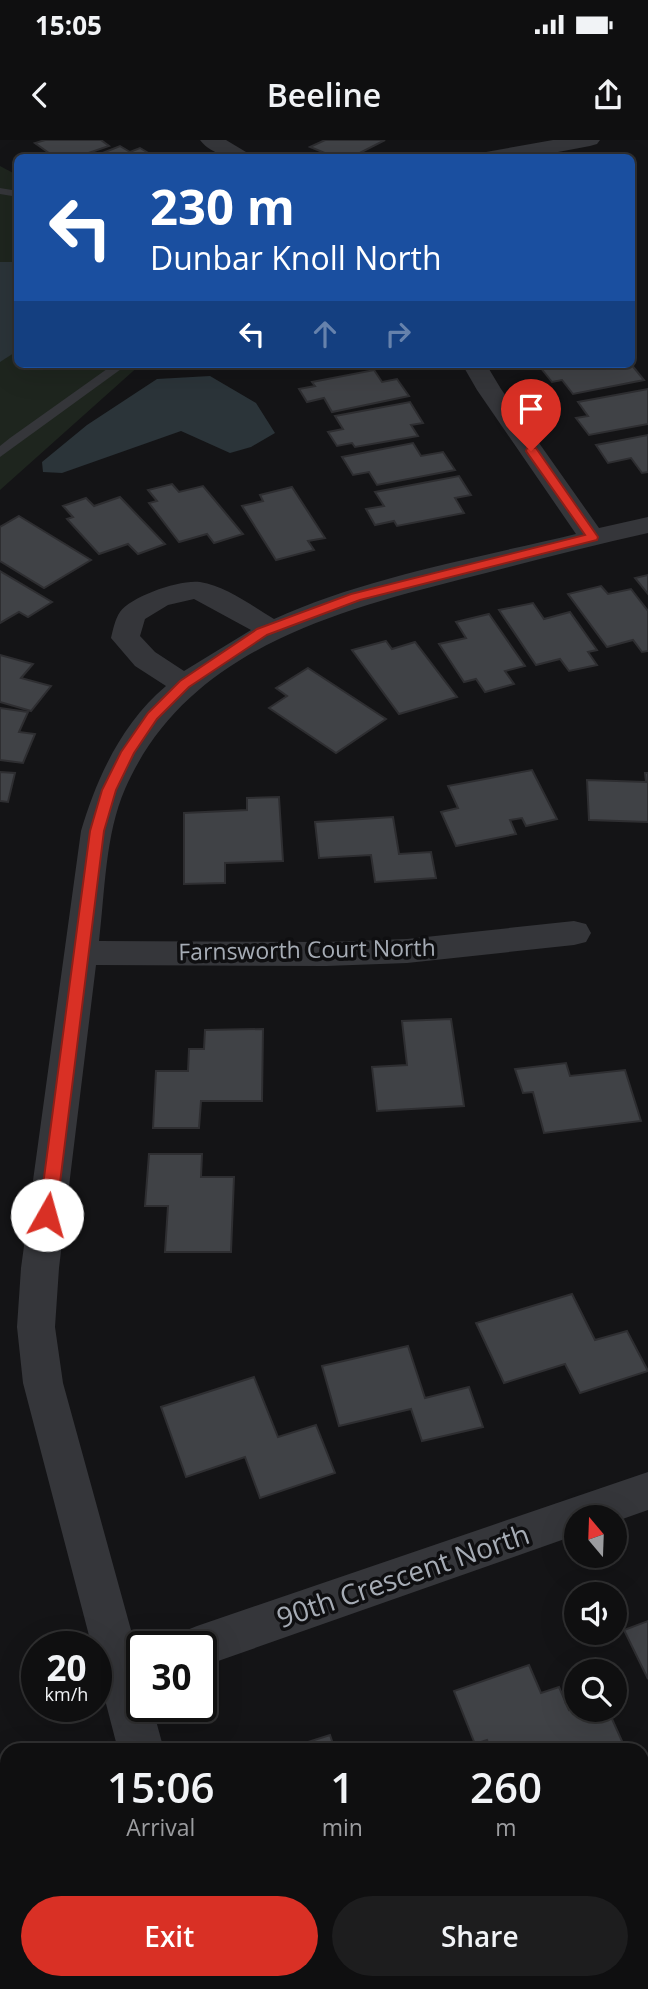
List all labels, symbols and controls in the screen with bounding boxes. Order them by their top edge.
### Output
text: 15:05 [35,7,102,43]
text: Beeline [267,73,381,116]
icon: back [21,76,59,114]
icon: share [589,76,627,114]
text: 230 m [150,173,295,239]
icon: left [35,182,126,273]
text: Dunbar Knoll North [150,236,442,279]
icon: left [233,315,271,353]
icon: ahead [306,315,344,353]
icon: right [379,315,417,353]
pin [501,379,561,451]
icon: arrive [512,390,550,428]
street label: Farnsworth Court North [178,931,436,967]
position arrow [10,1178,84,1252]
north arrow [564,1505,626,1568]
map controls [564,1505,627,1722]
street label: 90th Crescent North [271,1514,534,1636]
button: sound [564,1582,627,1645]
speed limit sign: 30 [126,1631,217,1722]
text: 20 [46,1644,87,1691]
button: search [564,1659,627,1722]
text: km/h [45,1682,88,1706]
text: 15:06 [107,1758,215,1815]
text: 1 [330,1758,354,1815]
text: 260 [470,1758,542,1815]
text: Arrival [126,1811,195,1843]
text: min [322,1811,363,1843]
text: m [495,1811,517,1843]
button: Exit [21,1896,318,1976]
button: Share [332,1896,628,1976]

